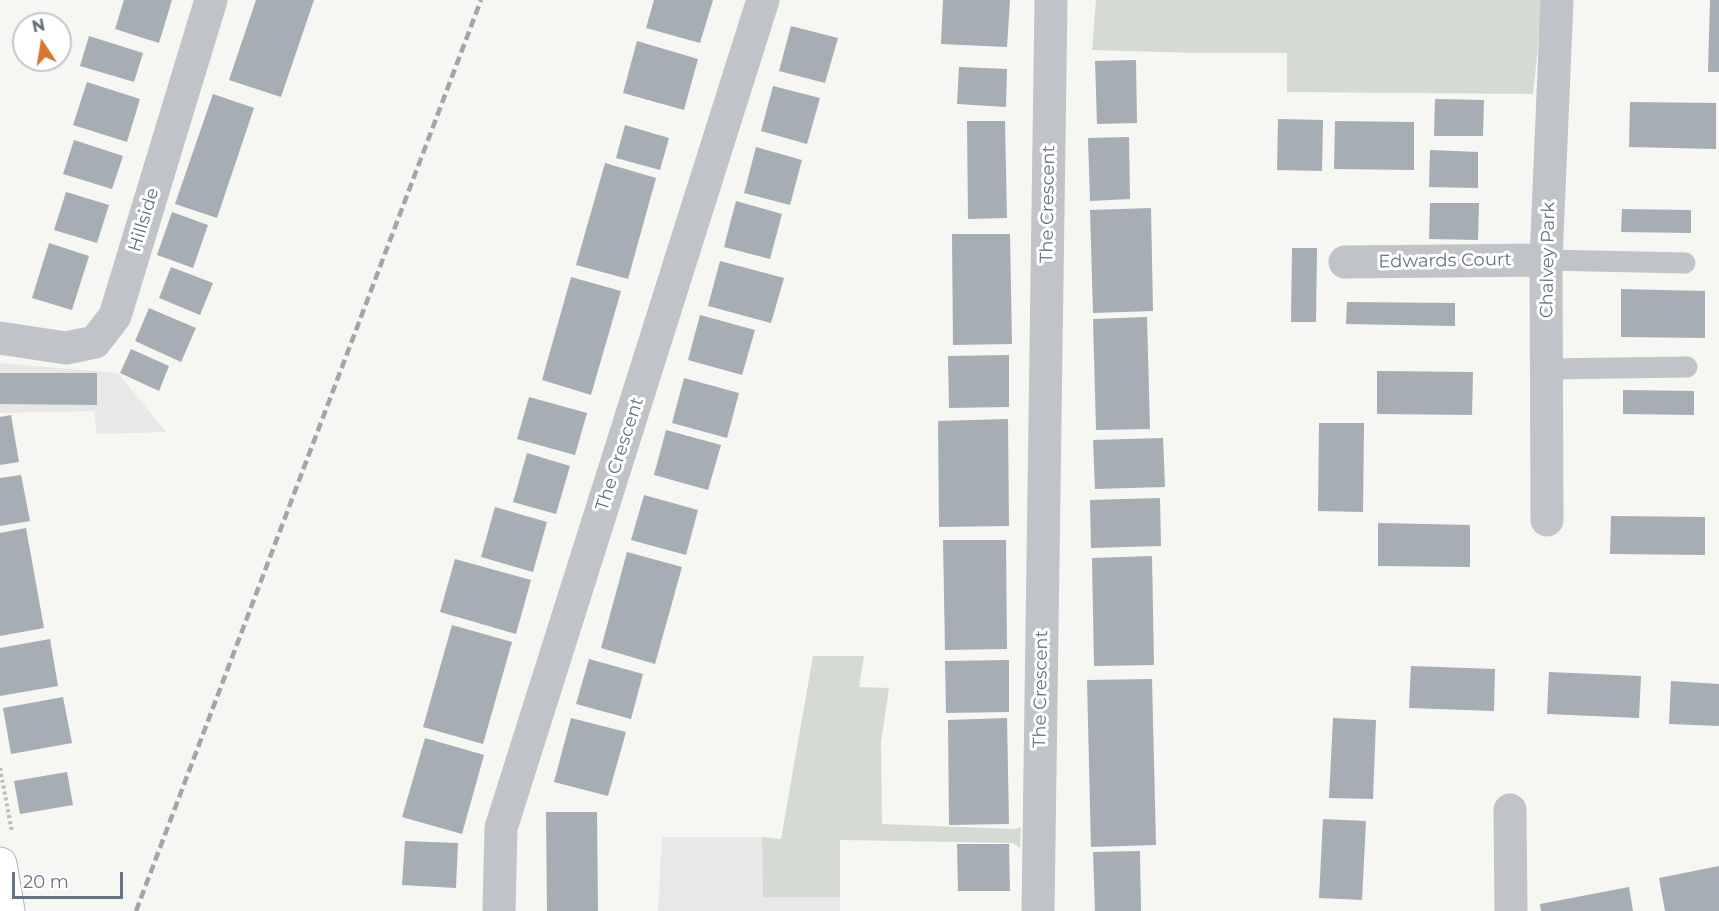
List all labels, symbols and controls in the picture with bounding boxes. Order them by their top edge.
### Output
north arrow [12,12,72,72]
text: N [30,15,47,36]
street label: The Crescent [1036,145,1060,263]
street label: Hillside [124,185,164,255]
street label: Chalvey Park [1536,202,1560,318]
street label: Edwards Court [1378,249,1512,273]
street label: The Crescent [592,395,648,513]
street label: The Crescent [1029,630,1053,748]
scale bar [15,860,126,898]
text: 20 m [23,871,69,893]

